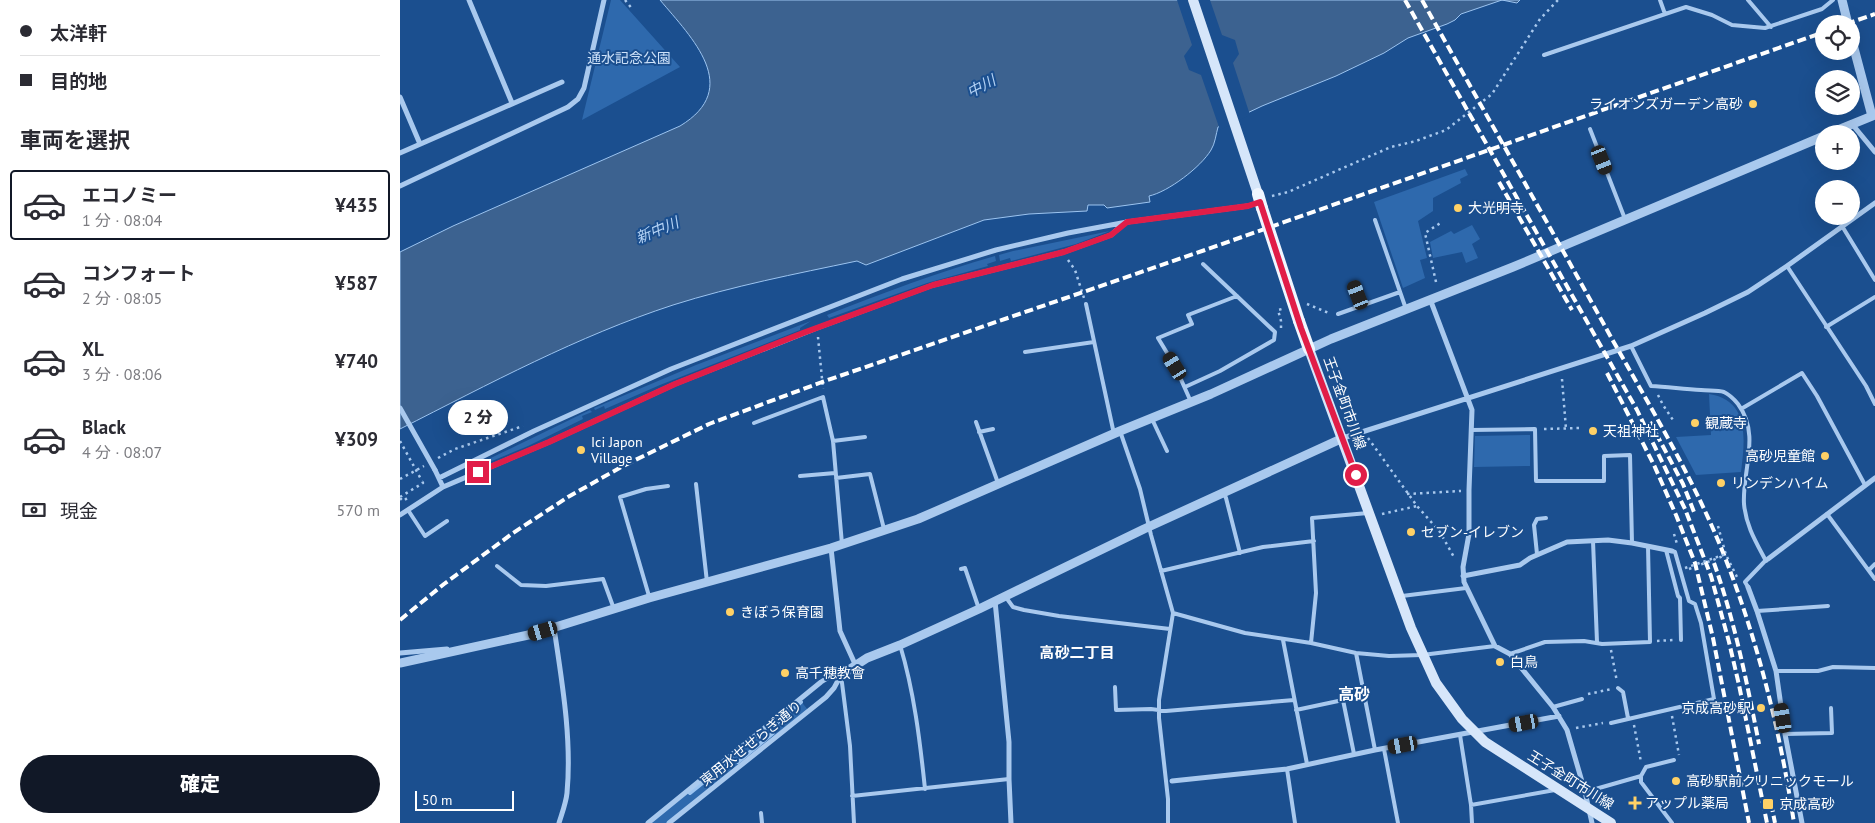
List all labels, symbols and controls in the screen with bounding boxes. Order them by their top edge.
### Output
map controls [1815,15,1860,225]
button: locate [1815,15,1860,60]
text: 太洋軒 [50,21,107,45]
park label: 通水記念公園 [587,49,671,67]
text: 目的地 [50,69,107,93]
water label: 中川 [963,70,1000,101]
button: layers [1815,70,1860,115]
place label: ライオンズガーデン高砂 [1589,95,1743,113]
marker: ライオンズガーデン高砂 [1747,98,1759,110]
button: + [1815,125,1860,170]
text: 車両を選択 [20,126,130,154]
car [1589,143,1614,177]
button: − [1815,180,1860,225]
icon: car [22,183,67,228]
text: エコノミー [82,183,177,207]
text: ¥435 [335,193,378,217]
place label: 大光明寺 [1468,199,1524,217]
marker: 大光明寺 [1452,202,1464,214]
text: 1 分 · 08:04 [82,210,162,230]
water label: 新中川 [633,212,683,248]
icon: car [22,261,67,306]
text: コンフォート [82,261,195,285]
text: ¥587 [335,271,378,295]
car [1345,278,1370,312]
text: 2 分 · 08:05 [82,288,162,308]
text: XL [82,337,104,361]
icon: car [22,339,67,384]
text: ¥740 [335,349,378,373]
car [1160,349,1189,383]
street label: 王子金町市川線 [1320,354,1370,452]
text: 3 分 · 08:06 [82,364,162,384]
callout: 2 分 [448,400,508,434]
text: 2 分 [463,407,493,427]
place label: 観蔵寺 [1705,414,1747,432]
text: Black [82,415,126,439]
icon: car [22,417,67,462]
marker: 観蔵寺 [1689,417,1701,429]
place label: 天祖神社 [1603,422,1659,440]
marker: 天祖神社 [1587,425,1599,437]
text: ¥309 [335,427,378,451]
place label: Ici Japon Village [590,433,643,467]
text: 4 分 · 08:07 [82,442,162,462]
marker: Ici Japon Village [575,444,587,456]
place label: 高砂児童館 [1745,447,1815,465]
marker: 高砂児童館 [1819,450,1831,462]
route end [467,461,489,483]
route start [1345,464,1367,486]
place label: リンデンハイム [1731,474,1828,492]
marker: リンデンハイム [1715,477,1727,489]
icon: cash [20,496,48,524]
text: 現金 [60,499,98,523]
text: 570 m [337,500,380,520]
place label: セブン-イレブン [1421,523,1524,541]
marker: セブン-イレブン [1405,526,1417,538]
place label: きぼう保育園 [740,603,824,621]
marker: きぼう保育園 [724,606,736,618]
car [526,620,559,642]
district label: 高砂二丁目 [1039,643,1115,662]
place label: 白鳥 [1510,653,1538,671]
marker: 白鳥 [1494,656,1506,668]
place label: 高千穂教會 [795,664,865,682]
marker: 高千穂教會 [779,667,791,679]
district label: 高砂 [1338,684,1370,704]
street label: 東用水せせらぎ通り [696,696,806,790]
place label: 京成高砂駅 [1681,699,1751,717]
marker: 京成高砂駅 [1755,702,1767,714]
car [1773,702,1792,734]
car [1507,713,1540,733]
car [1386,735,1419,755]
street label: 王子金町市川線 [1525,746,1617,814]
button: 確定 [20,755,380,813]
place label: 高砂駅前クリニックモール [1686,772,1854,790]
marker: 高砂駅前クリニックモール [1670,775,1682,787]
scale bar [415,788,514,811]
text: 50 m [422,791,452,809]
place label: アップル薬局 [1645,794,1729,812]
place label: 京成高砂 [1779,795,1835,813]
marker: アップル薬局 [1629,797,1641,809]
marker: 京成高砂 [1761,797,1775,811]

